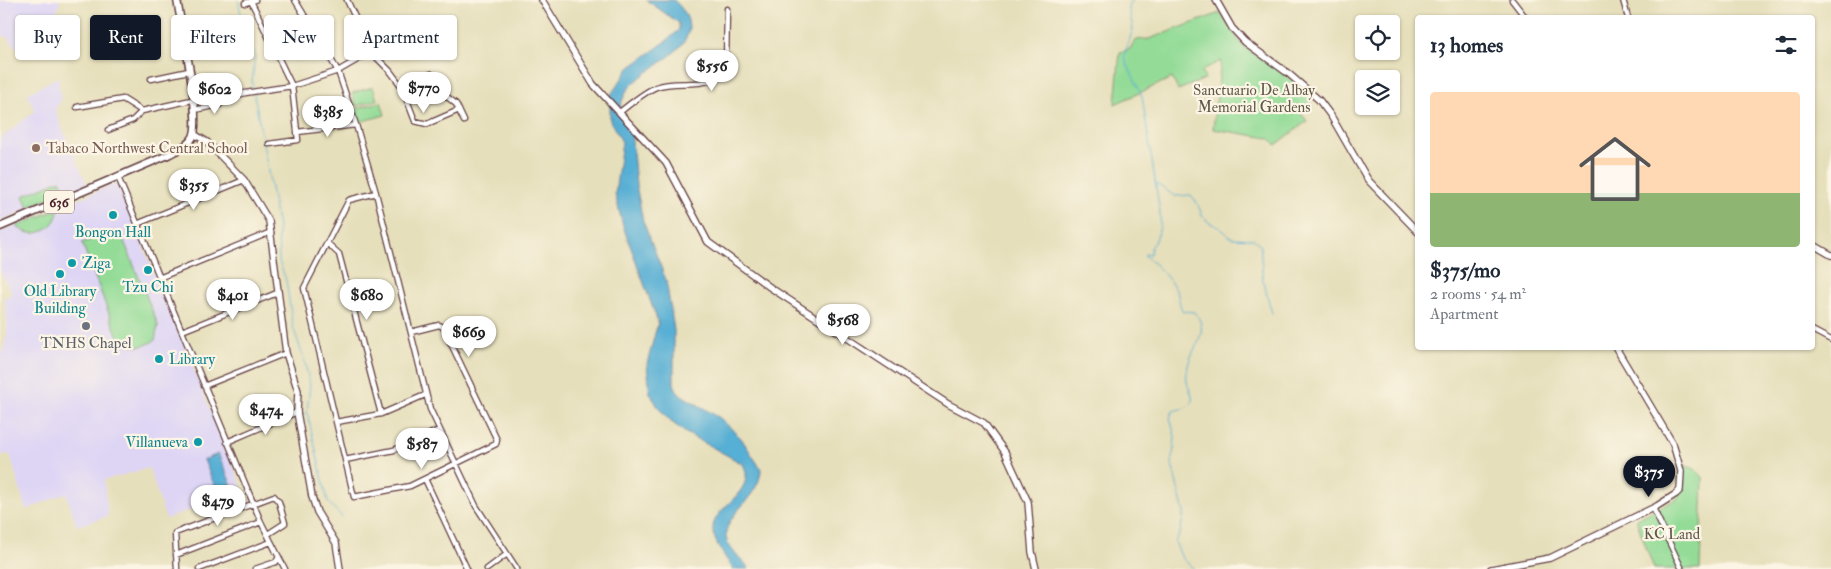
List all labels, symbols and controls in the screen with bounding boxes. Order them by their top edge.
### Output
chip: Buy [15,15,80,60]
chip: Rent [90,15,161,60]
chip: Filters [171,15,254,60]
chip: New [264,15,334,60]
chip: Apartment [344,15,457,60]
map controls [1355,15,1400,115]
button: locate [1355,15,1400,60]
icon: filters [1772,31,1800,59]
text: 13 homes [1430,32,1503,59]
pin: $556 [682,49,742,92]
text: $556 [696,56,728,76]
button: layers [1355,70,1400,115]
pin: $602 [185,72,245,115]
pin: $770 [394,72,454,114]
text: $770 [408,78,440,98]
text: $602 [198,79,232,99]
park label: Sanctuario De Albay Memorial Gardens [1193,81,1315,117]
pin: $385 [298,96,358,138]
text: $385 [313,102,343,122]
icon: home [1570,124,1660,214]
place label: Tabaco Northwest Central School [46,139,248,158]
marker: Tabaco Northwest Central School [30,142,42,154]
pin: $355 [164,168,224,211]
text: $355 [179,175,209,195]
road number: 636 [44,190,74,213]
marker: Bongon Hall [107,209,119,221]
place label: Bongon Hall [75,223,151,242]
place label: Ziga [82,254,112,273]
marker: Ziga [66,257,78,269]
text: $375/mo [1430,257,1500,284]
marker: Tzu Chi [142,264,154,276]
marker: Old Library Building [54,268,66,280]
place label: Tzu Chi [122,278,174,297]
pin: $401 [203,278,263,321]
pin: $680 [337,278,397,321]
place label: Old Library Building [24,282,97,318]
text: 2 rooms · 54 m² [1430,284,1526,304]
text: $401 [217,285,249,305]
text: $680 [351,285,383,305]
pin: $568 [813,304,873,346]
text: Apartment [1430,304,1498,324]
text: $568 [827,310,859,330]
pin: $669 [439,316,499,358]
marker: TNHS Chapel [80,320,92,332]
text: $669 [452,322,486,342]
place label: TNHS Chapel [40,334,132,354]
place label: Library [169,350,215,369]
marker: Library [153,353,165,365]
pin: $474 [236,394,296,436]
text: $474 [250,400,282,420]
pin: $587 [392,428,452,470]
place label: Villanueva [125,433,189,452]
text: $587 [407,434,437,454]
marker: Villanueva [192,436,204,448]
pin: $375 [1619,456,1679,498]
text: $375 [1634,462,1664,482]
pin: $479 [188,484,248,527]
text: $479 [202,491,234,511]
park label: KC Land [1644,525,1701,544]

